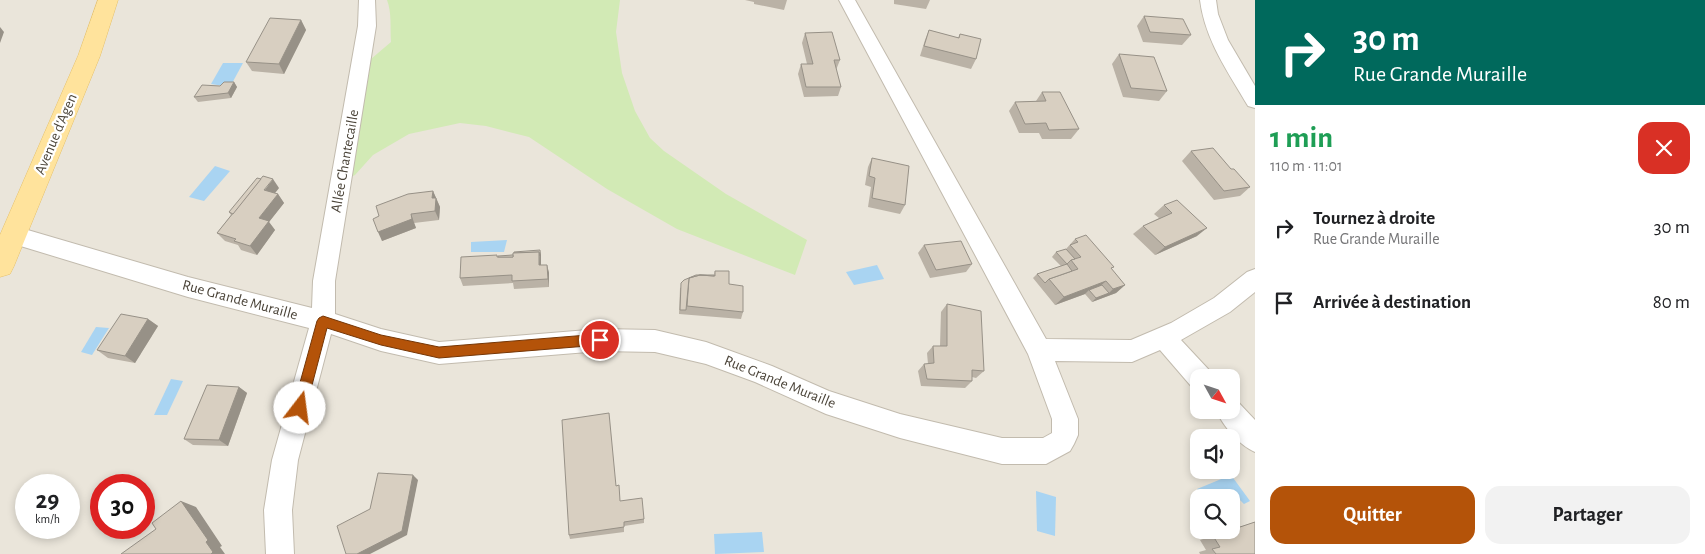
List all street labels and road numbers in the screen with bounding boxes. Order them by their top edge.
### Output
street label: Avenue d'Agen [32,91,80,177]
street label: Allée Chantecaille [329,108,361,214]
street label: Rue Grande Muraille [181,277,299,323]
street label: Rue Grande Muraille [722,353,838,411]

